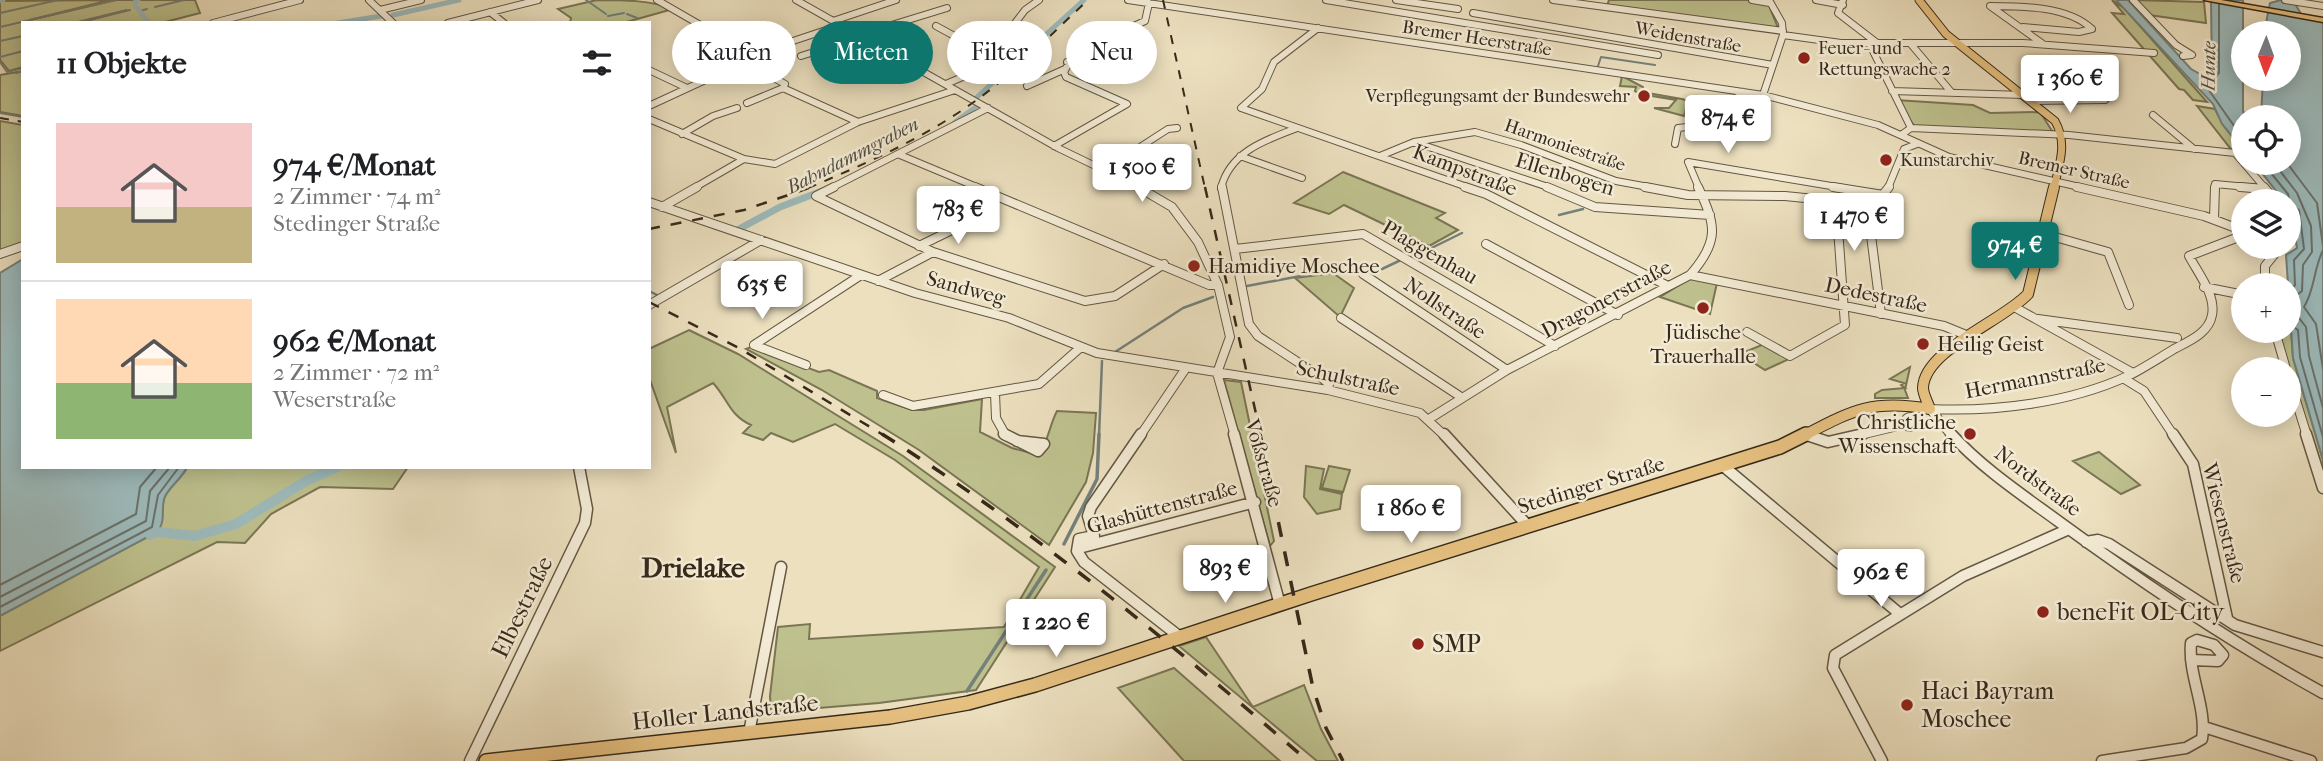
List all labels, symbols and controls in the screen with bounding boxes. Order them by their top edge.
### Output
street label: Bremer Heerstraße [1401,16,1553,61]
street label: Weidenstraße [1632,18,1743,57]
chip: Kaufen [672,21,796,84]
chip: Mieten [810,21,933,84]
chip: Filter [947,21,1052,84]
chip: Neu [1066,21,1157,84]
north arrow [2231,21,2301,91]
map controls [2231,21,2301,427]
place label: Feuer- und Rettungswache 2 [1818,38,1951,80]
water label: Hunte [2198,40,2220,92]
icon: filters [578,44,616,82]
text: 11 Objekte [56,46,187,81]
marker: Feuer- und Rettungswache 2 [1796,50,1812,66]
pin: 1 360 € [2005,55,2135,115]
text: 1 360 € [2037,64,2103,91]
place label: Verpflegungsamt der Bundeswehr [1365,86,1630,107]
marker: Verpflegungsamt der Bundeswehr [1636,88,1652,104]
pin: 874 € [1679,96,1777,155]
text: 874 € [1701,104,1755,131]
button: locate [2231,105,2301,175]
water label: Bahndammgraben [782,113,922,199]
street label: Harmoniestraße [1502,115,1628,176]
street label: Kampstraße [1409,139,1521,201]
pin: 1 500 € [1077,144,1207,204]
street label: Bremer Straße [2016,147,2132,194]
text: 974 €/Monat [273,148,436,183]
street label: Ellenbogen [1513,148,1617,200]
place label: Kunstarchiv [1900,150,1995,171]
icon: home [112,151,196,235]
marker: Kunstarchiv [1878,152,1894,168]
text: 1 500 € [1109,153,1175,180]
text: 2 Zimmer · 74 m² [273,183,441,210]
pin: 783 € [909,187,1007,246]
button: layers [2231,189,2301,259]
pin: 1 470 € [1789,194,1919,253]
text: 783 € [933,195,983,222]
text: 1 470 € [1820,202,1888,229]
text: Stedinger Straße [273,210,440,237]
street label: Plaggenhau [1378,215,1482,289]
pin: 974 € [1966,222,2064,282]
text: 974 € [1988,231,2042,258]
place label: Hamidiye Moschee [1208,254,1380,278]
street label: Dragonerstraße [1537,255,1675,343]
marker: Hamidiye Moschee [1186,258,1202,274]
pin: 635 € [713,262,811,321]
street label: Sandweg [924,266,1009,310]
text: 635 € [737,270,787,297]
street label: Nollstraße [1400,272,1490,344]
street label: Dedestraße [1823,272,1929,318]
button: + [2231,273,2301,343]
marker: Jüdische Trauerhalle [1695,300,1711,316]
place label: Jüdische Trauerhalle [1650,320,1756,368]
text: 962 €/Monat [273,324,436,359]
icon: home [112,327,196,411]
place label: Heilig Geist [1937,332,2045,356]
marker: Heilig Geist [1915,336,1931,352]
street label: Hermannstraße [1963,353,2107,403]
street label: Schulstraße [1294,355,1402,401]
button: − [2231,357,2301,427]
text: 2 Zimmer · 72 m² [273,359,439,386]
text: Weserstraße [273,386,396,413]
place label: Christliche Wissenschaft [1837,410,1956,458]
street label: Voßstraße [1240,415,1288,510]
marker: Christliche Wissenschaft [1962,426,1978,442]
street label: Nordstraße [1990,441,2086,521]
street label: Stedinger Straße [1515,451,1667,519]
street label: Wiesenstraße [2197,459,2251,586]
street label: Glashüttenstraße [1084,475,1240,539]
pin: 1 860 € [1346,486,1476,545]
text: 1 860 € [1377,494,1445,521]
pin: 893 € [1176,546,1274,605]
pin: 962 € [1832,550,1930,609]
district label: Drielake [641,551,745,584]
street label: Elbestraße [485,552,559,662]
text: 893 € [1199,554,1251,581]
text: 962 € [1854,558,1908,585]
place label: beneFit OL-City [2056,598,2225,626]
pin: 1 220 € [991,600,1121,659]
marker: beneFit OL-City [2035,604,2051,620]
text: 1 220 € [1022,608,1090,635]
place label: SMP [1432,630,1481,658]
marker: SMP [1410,636,1426,652]
place label: Haci Bayram Moschee [1921,677,2054,733]
street label: Holler Landstraße [630,688,820,736]
marker: Haci Bayram Moschee [1899,697,1915,713]

